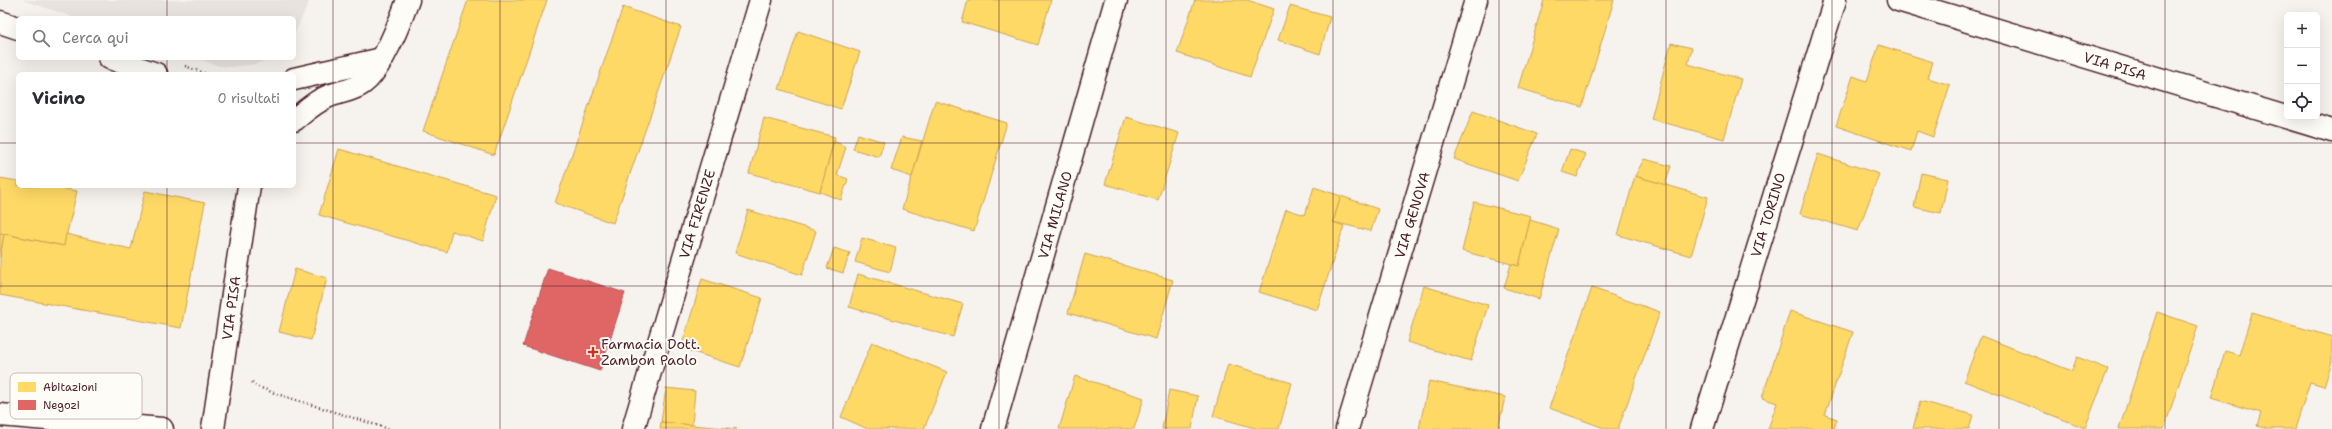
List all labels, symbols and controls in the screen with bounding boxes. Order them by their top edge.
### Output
map controls [2284,12,2320,120]
button: + [2284,12,2320,48]
search box [16,16,296,60]
icon: search [30,27,52,49]
text: Cerca qui [62,28,129,48]
street label: VIA PISA [2081,48,2149,84]
button: − [2284,48,2320,84]
button: locate [2284,84,2320,120]
text: Vicino [32,87,85,109]
text: 0 risultati [217,90,280,107]
street label: VIA FIRENZE [675,167,719,261]
street label: VIA MILANO [1034,169,1076,261]
street label: VIA GENOVA [1390,169,1434,261]
street label: VIA TORINO [1747,171,1789,259]
street label: VIA PISA [218,275,244,341]
place label: Farmacia Dott. Zambon Paolo [601,335,700,369]
marker: Farmacia Dott. Zambon Paolo [588,347,598,357]
legend [10,373,142,419]
text: Abitazioni [43,380,97,395]
text: Negozi [43,398,80,413]

